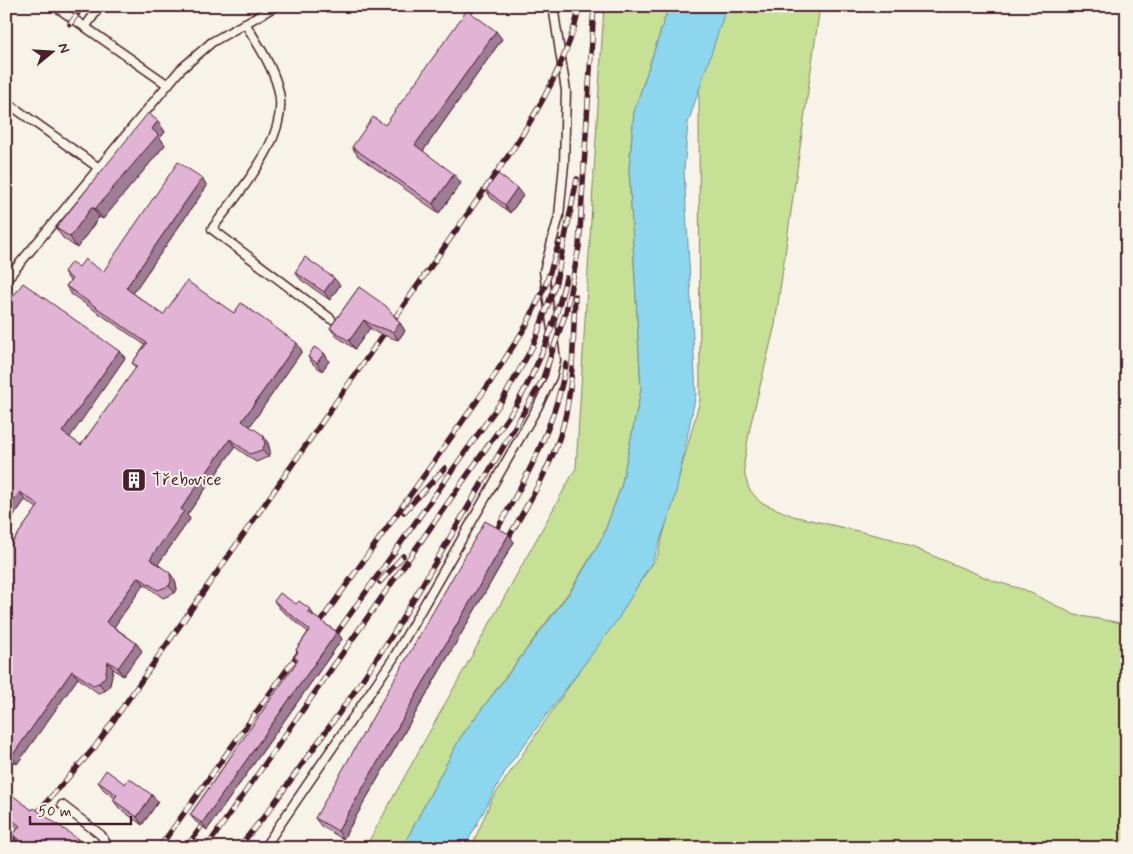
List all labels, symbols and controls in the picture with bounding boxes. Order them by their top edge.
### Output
north arrow [28,28,78,78]
text: N [53,41,73,56]
building icon: Třebovice [121,467,147,493]
place label: Třebovice [152,468,222,492]
scale bar [30,794,131,826]
text: 50 m [38,802,72,822]

